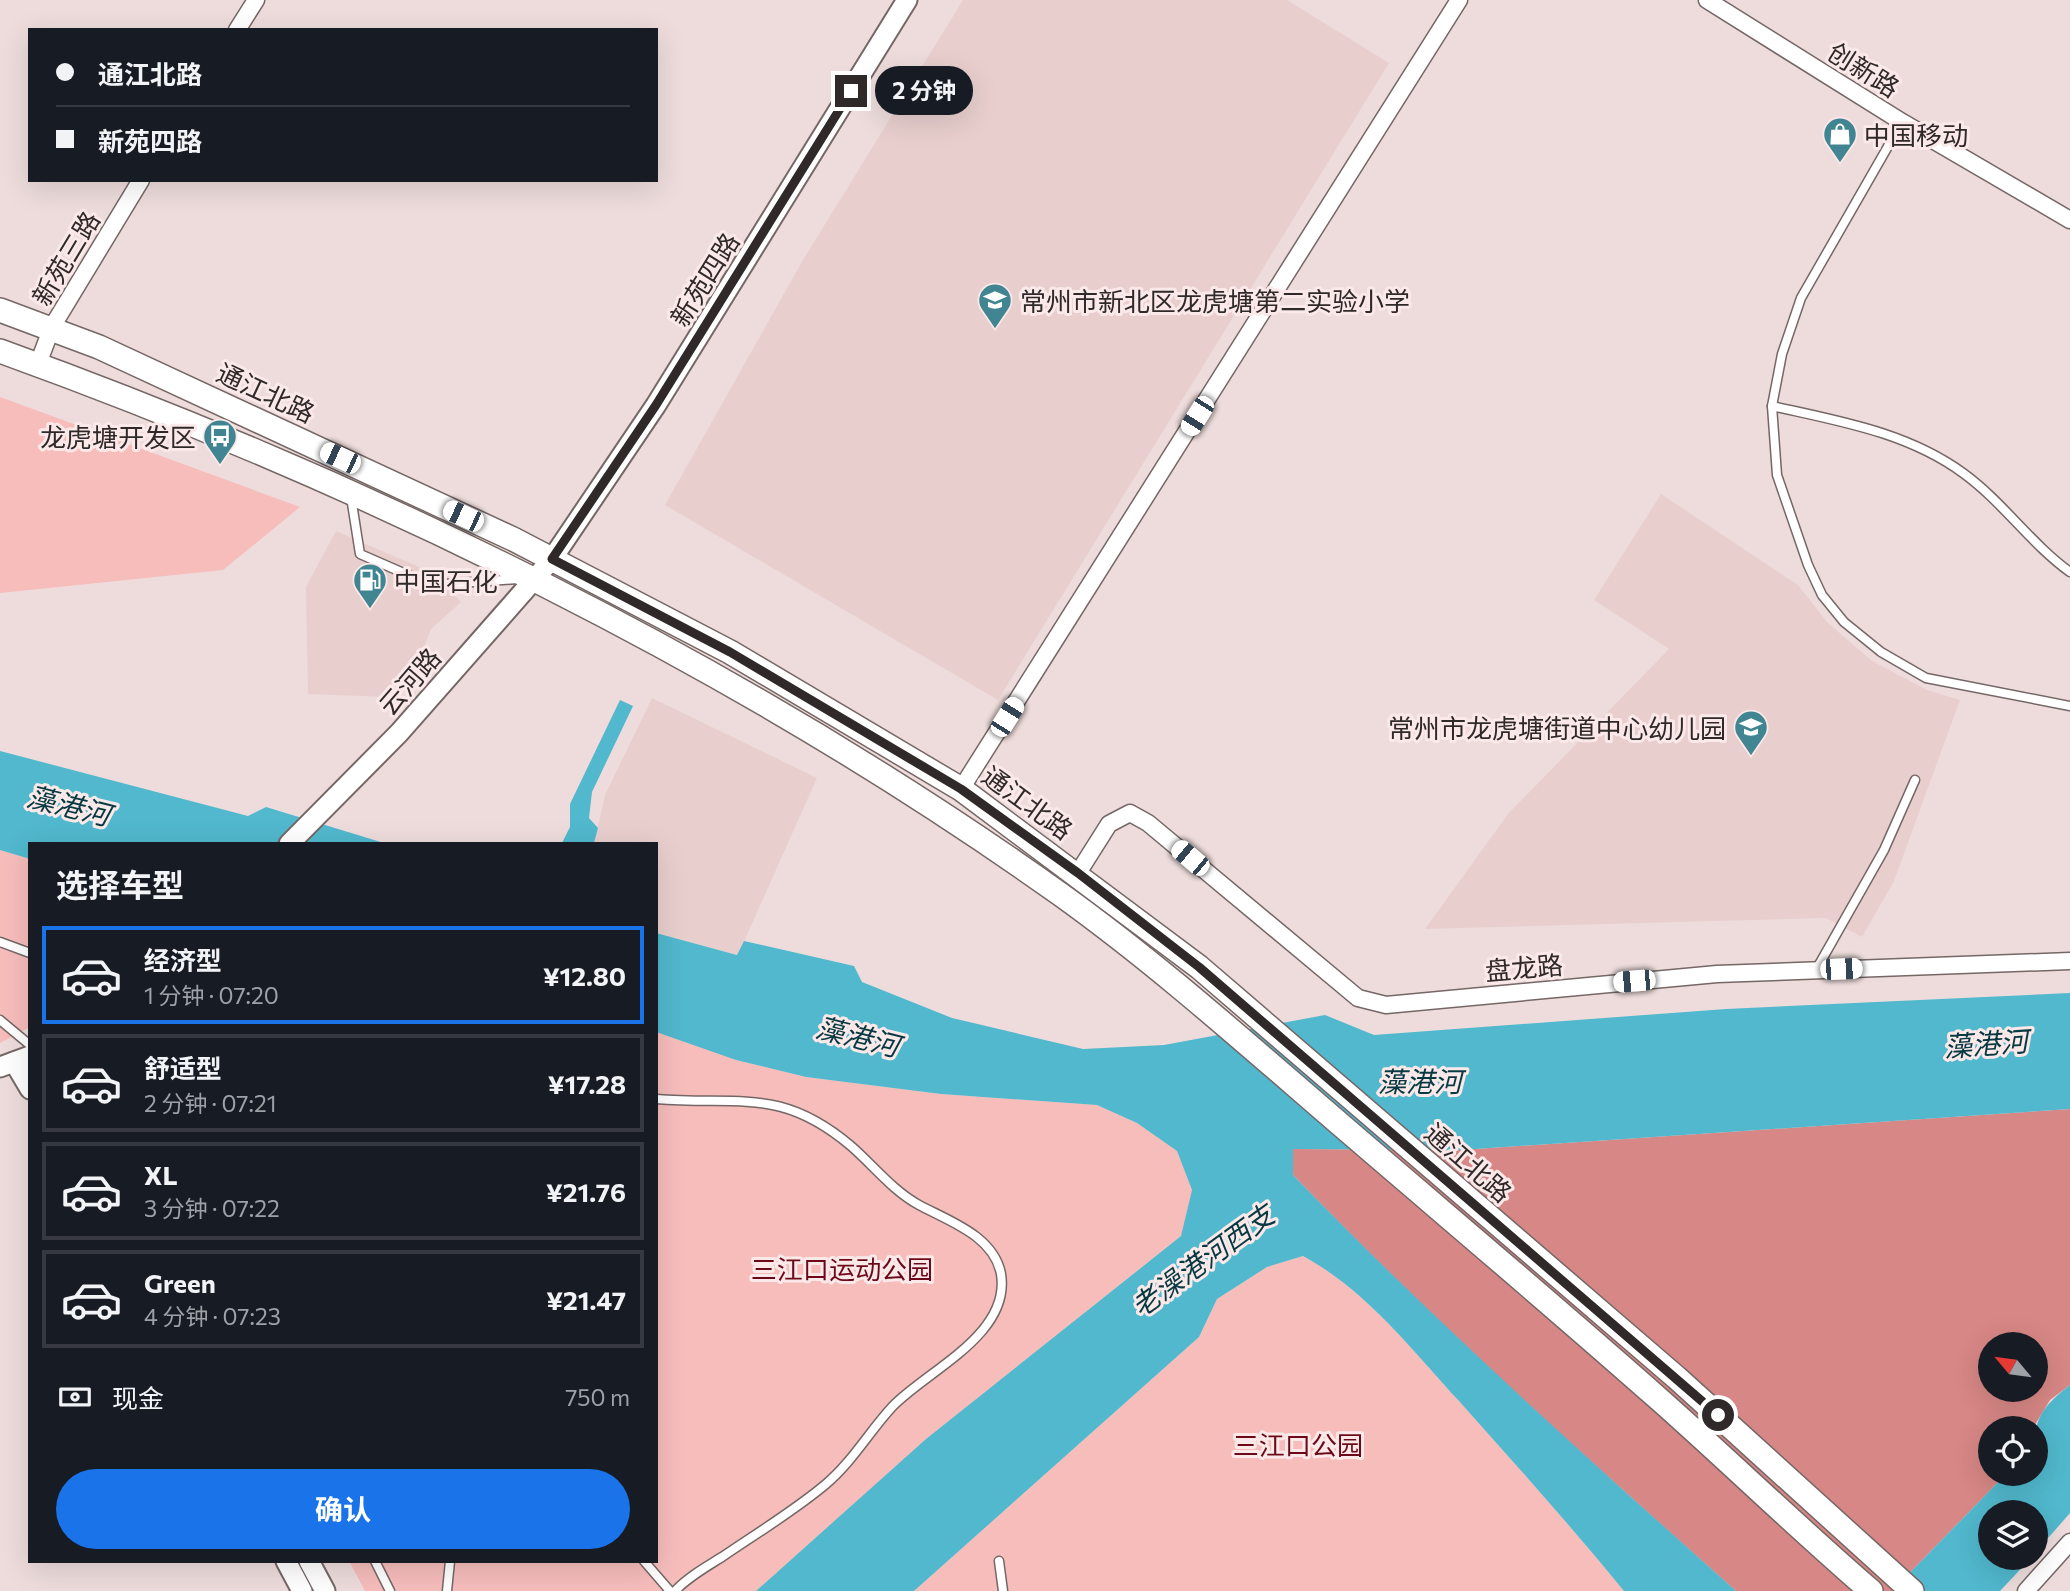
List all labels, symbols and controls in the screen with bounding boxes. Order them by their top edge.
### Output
street label: 创新路 [1823,35,1905,103]
text: 通江北路 [98,58,202,89]
callout: 2 分钟 [876,66,973,116]
route end [835,75,867,107]
text: 2 分钟 [892,76,956,104]
shop icon: 中国移动 [1821,115,1859,164]
place label: 中国移动 [1864,119,1968,150]
text: 新苑四路 [98,125,202,156]
street label: 新苑三路 [25,205,105,311]
street label: 新苑四路 [663,227,745,331]
school or university icon: 常州市新北区龙虎塘第二实验小学 [976,281,1014,330]
place label: 常州市新北区龙虎塘第二实验小学 [1020,285,1410,316]
street label: 通江北路 [212,356,320,428]
car [1177,393,1218,439]
bus stop icon: 龙虎塘开发区 [201,417,239,466]
place label: 龙虎塘开发区 [40,421,196,452]
car [317,440,364,476]
car [440,498,487,534]
fuel station icon: 中国石化 [351,561,389,610]
place label: 中国石化 [394,565,498,596]
street label: 云河路 [372,641,446,721]
car [987,694,1028,740]
school or university icon: 常州市龙虎塘街道中心幼儿园 [1732,708,1770,757]
place label: 常州市龙虎塘街道中心幼儿园 [1388,712,1726,743]
street label: 通江北路 [977,759,1079,845]
water label: 藻港河 [24,778,119,833]
car [1168,836,1213,880]
text: 选择车型 [56,864,184,904]
icon: car [60,944,123,1007]
text: 经济型 [144,944,222,975]
street label: 盘龙路 [1484,948,1564,986]
car [1820,958,1863,980]
text: ¥12.80 [543,960,626,991]
car [1613,969,1656,993]
text: 1 分钟 · 07:20 [144,981,279,1009]
water label: 藻港河 [813,1009,908,1064]
water label: 藻港河 [1943,1023,2034,1063]
icon: car [60,1052,123,1115]
text: 舒适型 [144,1052,222,1083]
water label: 藻港河 [1378,1064,1467,1098]
text: ¥17.28 [548,1068,626,1099]
text: 2 分钟 · 07:21 [144,1089,276,1117]
street label: 通江北路 [1420,1116,1518,1208]
text: XL [144,1159,178,1190]
icon: car [60,1160,123,1223]
text: ¥21.76 [546,1176,626,1207]
text: 3 分钟 · 07:22 [144,1194,280,1222]
water label: 老澡港河西支 [1124,1195,1282,1323]
park label: 三江口运动公园 [751,1253,933,1284]
text: Green [144,1267,216,1298]
icon: car [60,1268,123,1331]
text: ¥21.47 [546,1284,626,1315]
text: 4 分钟 · 07:23 [144,1302,281,1330]
north arrow [1978,1332,2048,1402]
map controls [1978,1332,2048,1570]
icon: cash [56,1378,94,1416]
text: 现金 [112,1382,164,1413]
text: 750 m [565,1383,630,1411]
route start [1702,1399,1734,1431]
button: locate [1978,1416,2048,1486]
park label: 三江口公园 [1233,1429,1363,1460]
button: 确认 [56,1469,630,1549]
button: layers [1978,1500,2048,1570]

